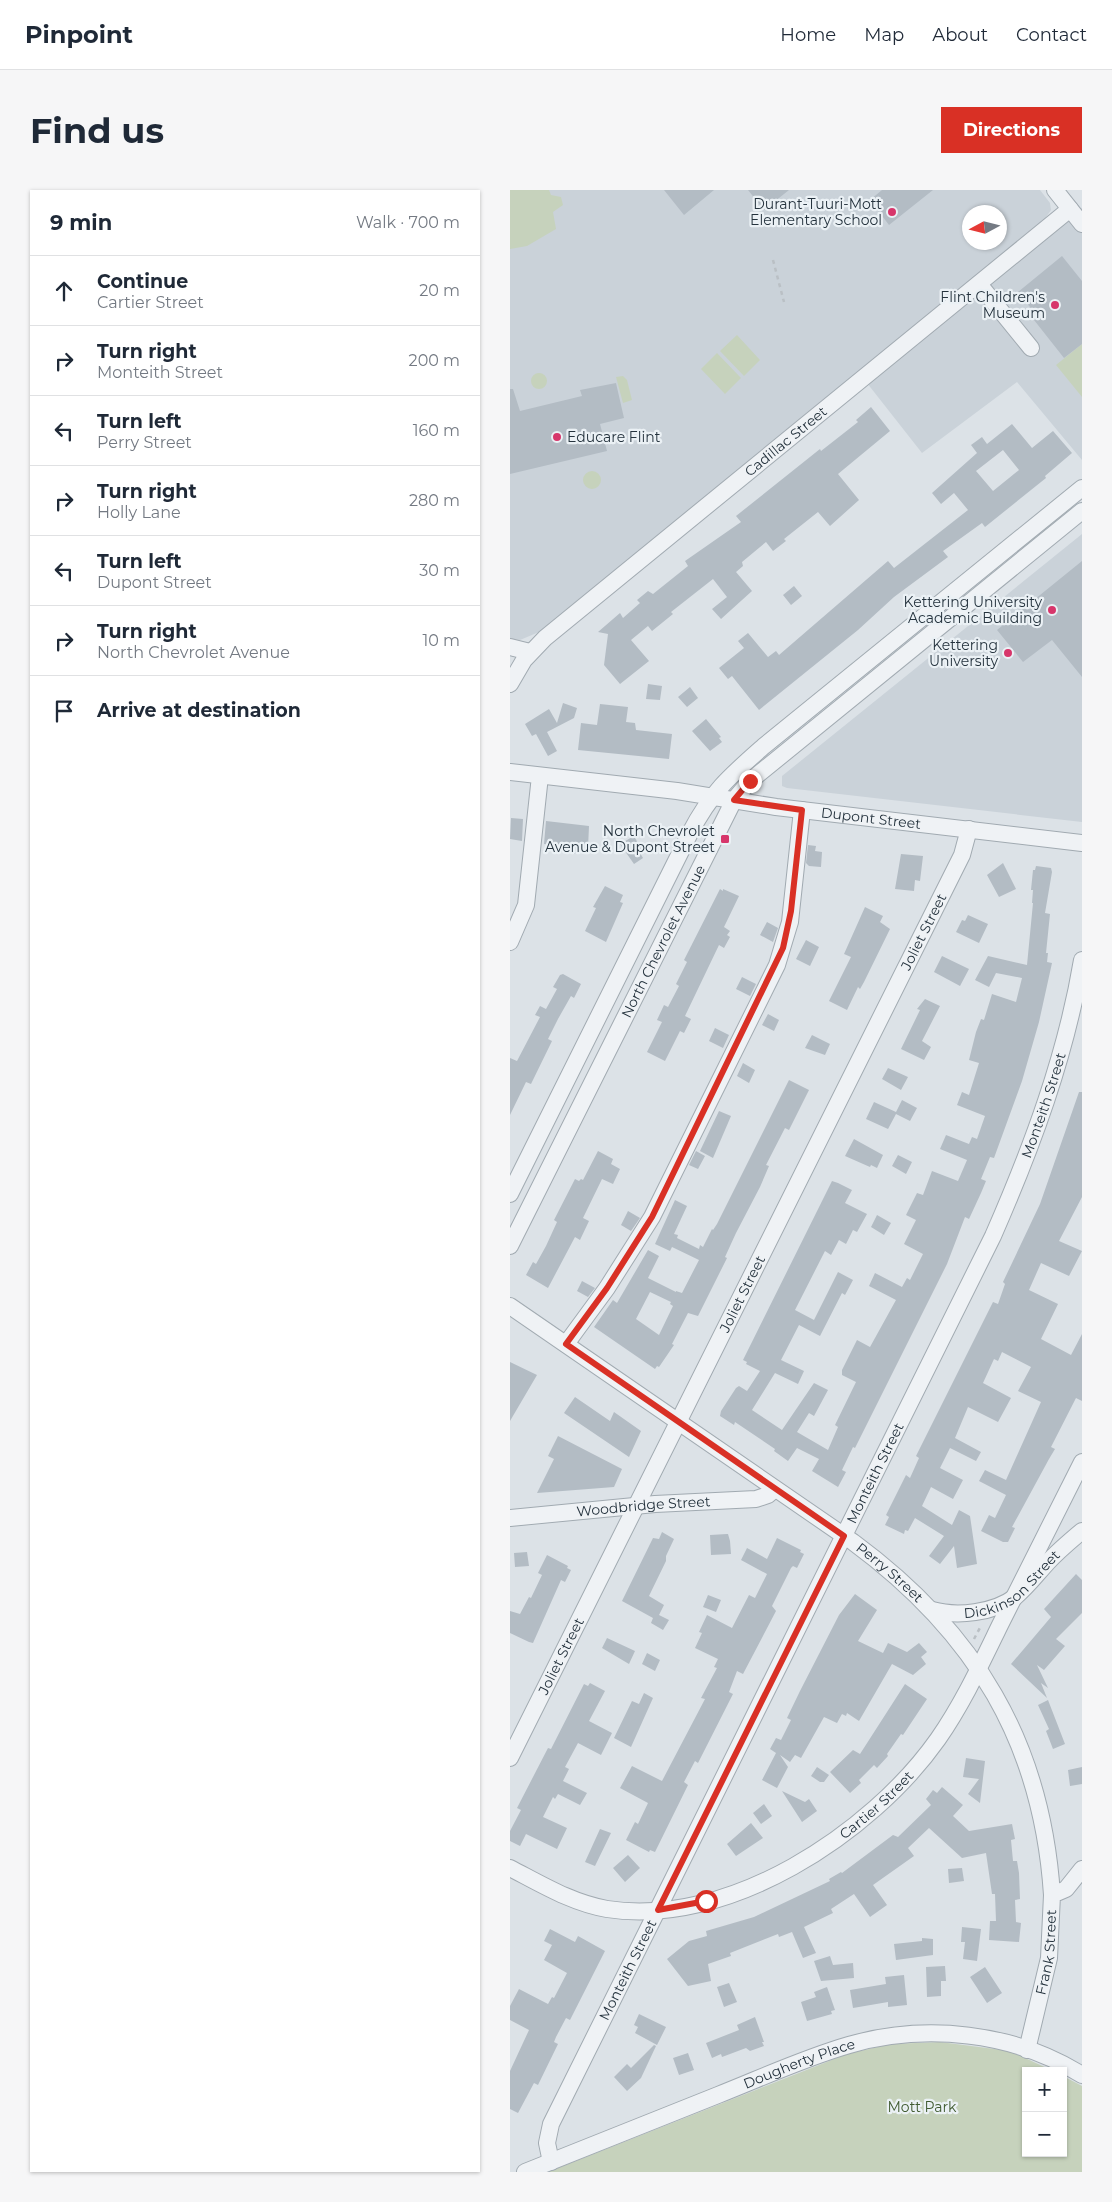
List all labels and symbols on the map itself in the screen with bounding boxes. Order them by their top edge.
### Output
place label: Durant-Tuuri-Mott Elementary School [750,195,882,229]
north arrow [962,205,1007,250]
marker: Durant-Tuuri-Mott Elementary School [886,206,898,218]
place label: Flint Children's Museum [940,288,1045,322]
marker: Flint Children's Museum [1049,299,1061,311]
street label: Cadillac Street [741,402,831,480]
place label: Educare Flint [567,428,661,446]
marker: Educare Flint [551,431,563,443]
place label: Kettering University Academic Building [904,593,1042,627]
marker: Kettering University Academic Building [1046,604,1058,616]
place label: Kettering University [929,636,998,670]
marker: Kettering University [1002,647,1014,659]
route end [739,770,762,793]
street label: Dupont Street [820,803,922,833]
place label: North Chevrolet Avenue & Dupont Street [545,822,715,856]
marker: North Chevrolet Avenue & Dupont Street [719,833,731,845]
street label: North Chevrolet Avenue [617,862,709,1021]
street label: Joliet Street [896,890,950,974]
street label: Monteith Street [1017,1050,1070,1161]
street label: Joliet Street [715,1252,769,1336]
street label: Monteith Street [842,1419,908,1526]
street label: Woodbridge Street [576,1492,711,1521]
street label: Perry Street [853,1539,927,1606]
street label: Dickinson Street [963,1546,1064,1622]
street label: Joliet Street [534,1614,588,1698]
street label: Cartier Street [836,1767,917,1843]
route start [695,1890,718,1913]
street label: Frank Street [1032,1909,1060,1997]
street label: Monteith Street [595,1916,661,2023]
street label: Dougherty Place [741,2035,857,2093]
park label: Mott Park [888,2098,957,2116]

